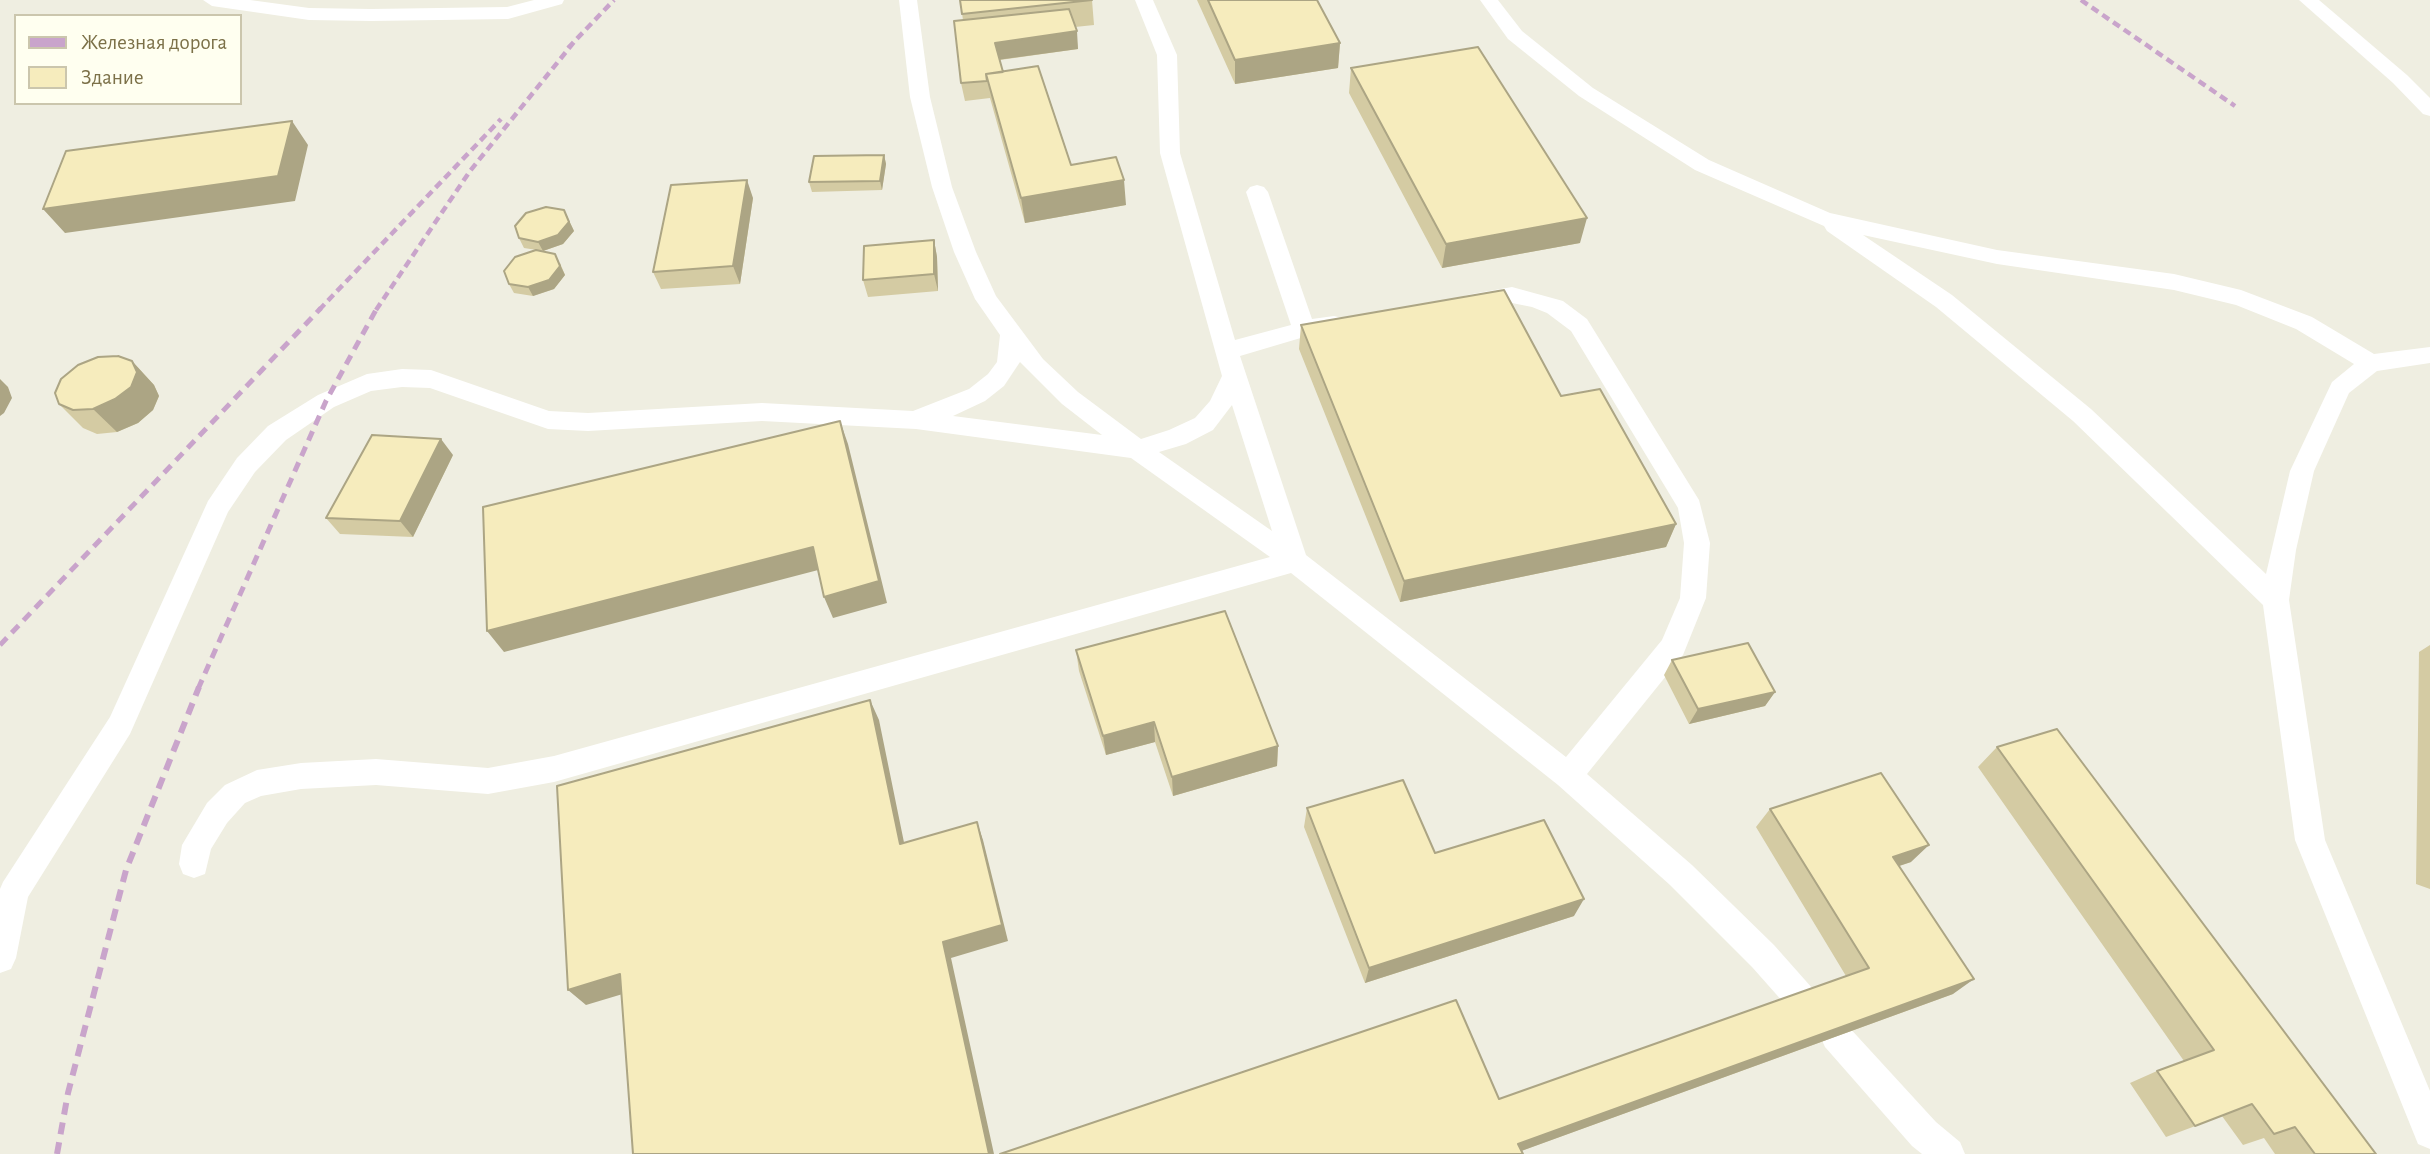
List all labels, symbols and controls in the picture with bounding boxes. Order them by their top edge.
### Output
legend [14,14,242,105]
text: Железная дорога [81,32,227,53]
text: Здание [81,67,144,88]

